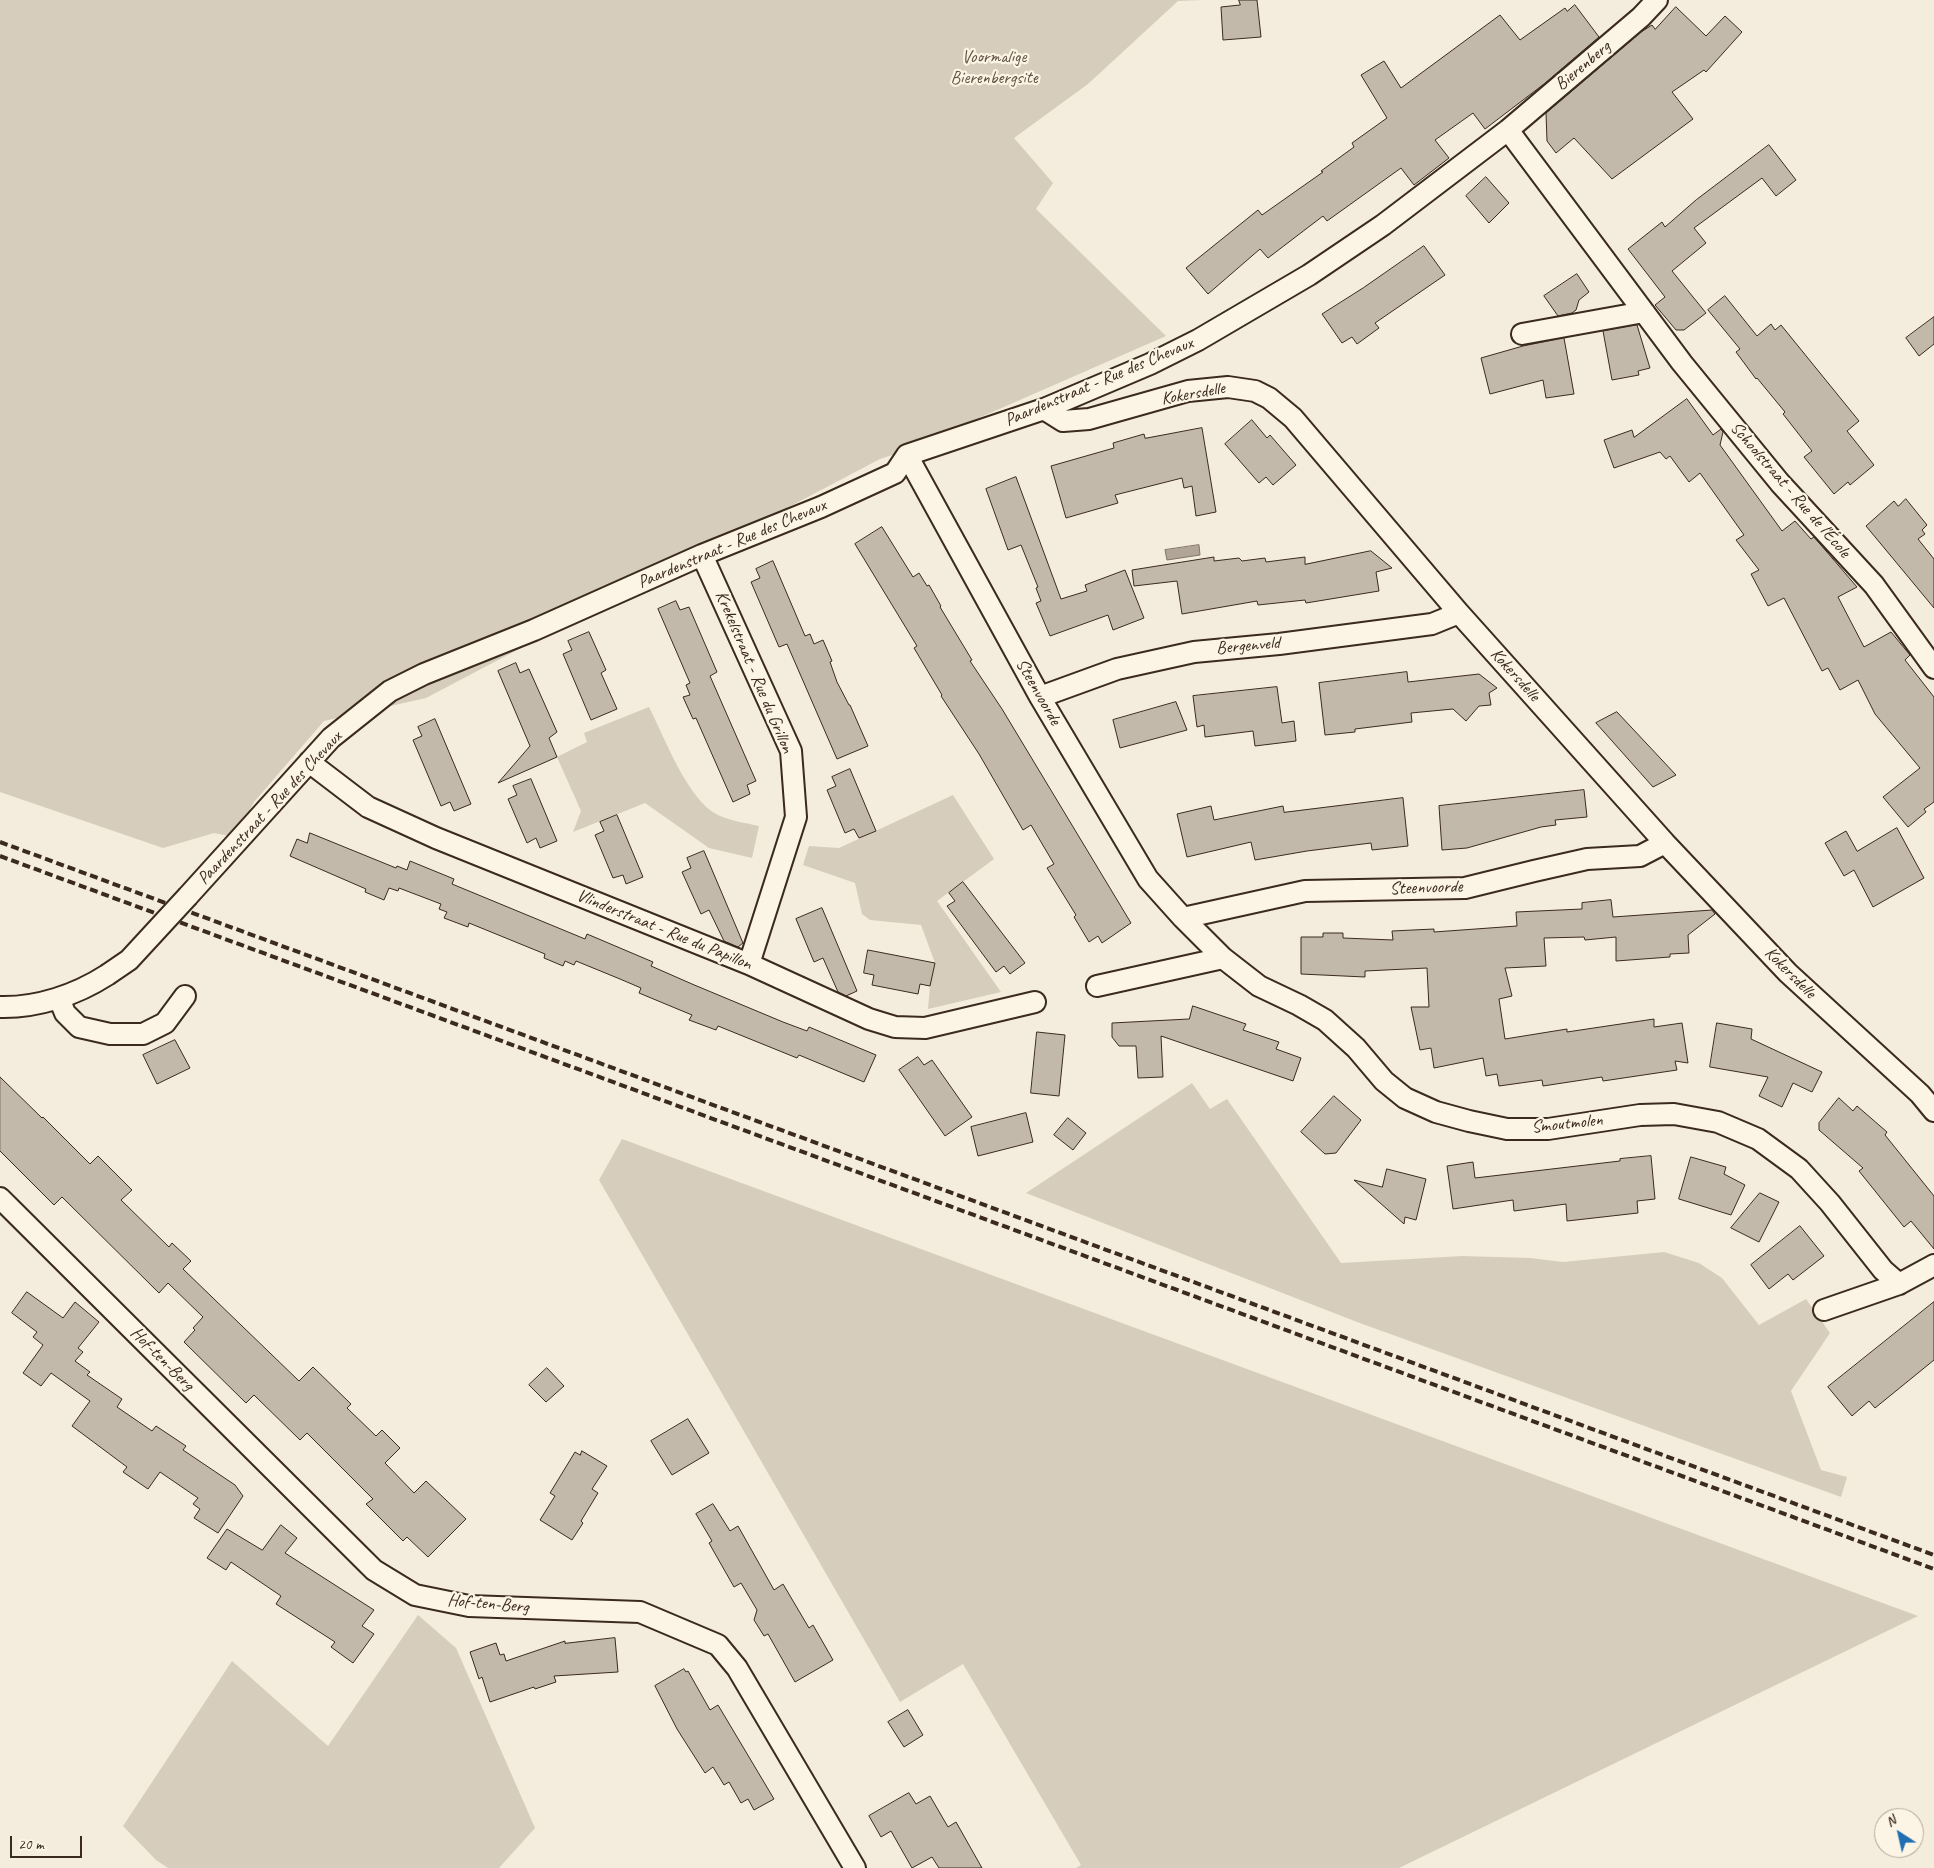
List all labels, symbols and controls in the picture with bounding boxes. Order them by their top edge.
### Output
street label: Bierenberg [1551,37,1615,95]
park label: Voormalige Bierenbergsite [950,46,1038,88]
street label: Paardenstraat - Rue des Chevaux [1002,332,1196,432]
street label: Kokersdelle [1159,378,1227,410]
street label: Schoolstraat - Rue de l'École [1725,418,1855,562]
street label: Paardenstraat - Rue des Chevaux [635,494,829,594]
street label: Krekelstraat - Rue du Grillon [710,588,798,756]
street label: Bergenveld [1215,632,1281,660]
street label: Kokersdelle [1485,644,1545,706]
street label: Steenvoorde [1010,655,1066,729]
street label: Paardenstraat - Rue des Chevaux [193,727,347,889]
street label: Steenvoorde [1389,876,1463,900]
street label: Vlinderstraat - Rue du Papillon [573,885,755,975]
street label: Kokersdelle [1760,943,1820,1003]
street label: Smoutmolen [1530,1110,1604,1138]
street label: Hof-ten-Berg [126,1323,198,1395]
street label: Hof-ten-Berg [446,1590,530,1618]
north arrow [1874,1808,1924,1858]
text: N [1882,1812,1899,1831]
scale bar [12,1826,85,1858]
text: 20 m [18,1835,44,1854]

